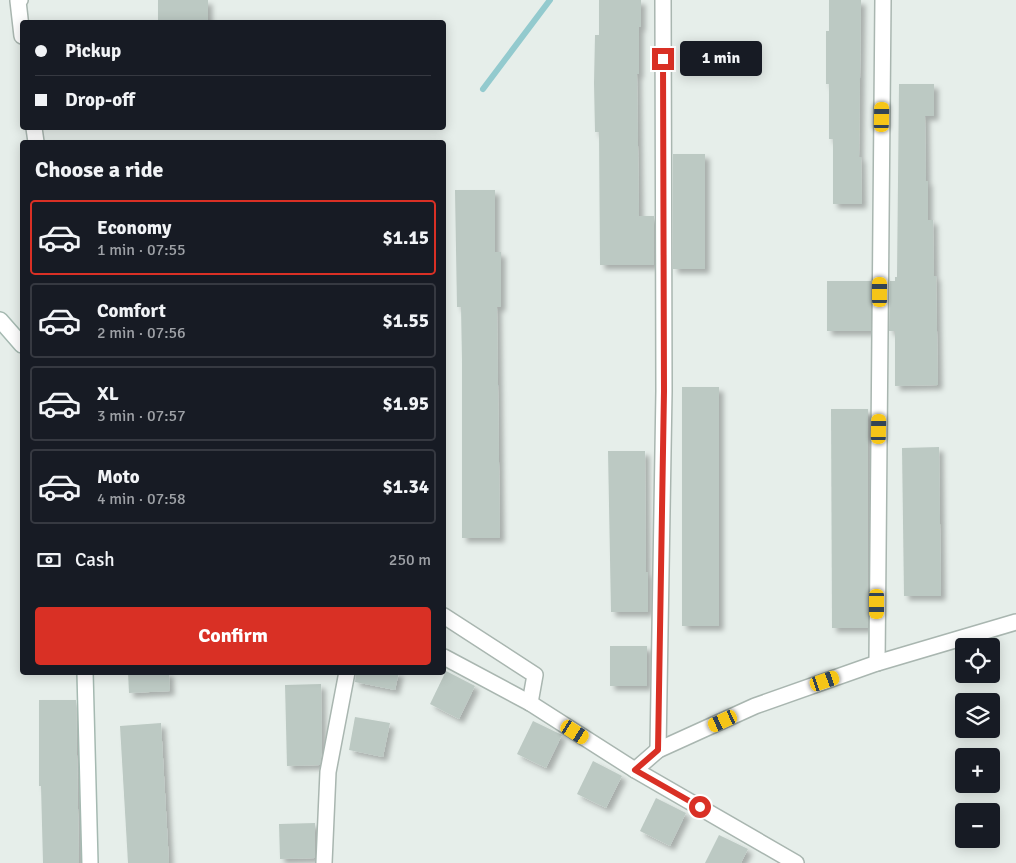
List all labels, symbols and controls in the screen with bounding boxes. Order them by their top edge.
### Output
text: Pickup [65,39,121,63]
callout: 1 min [680,42,763,76]
route end [652,48,674,70]
text: 1 min [702,48,740,68]
text: Drop-off [65,88,135,112]
car [874,102,889,132]
text: Choose a ride [35,156,163,183]
icon: car [37,215,82,260]
text: Economy [97,216,171,240]
text: $1.15 [383,226,429,250]
text: 1 min · 07:55 [97,240,186,260]
car [872,277,887,307]
icon: car [37,298,82,343]
text: Comfort [97,299,166,323]
text: $1.55 [383,309,429,333]
text: 2 min · 07:56 [97,323,186,343]
icon: car [37,381,82,426]
text: XL [97,382,119,406]
text: $1.95 [383,392,429,416]
text: 3 min · 07:57 [97,406,186,426]
car [871,414,886,444]
icon: car [37,464,82,509]
text: Moto [97,465,140,489]
text: $1.34 [383,475,429,499]
text: 4 min · 07:58 [97,489,186,509]
icon: cash [35,546,63,574]
text: Cash [75,548,115,572]
text: 250 m [389,550,431,570]
car [869,589,884,619]
button: Confirm [35,607,431,665]
map controls [955,638,1000,848]
button: locate [955,638,1000,683]
car [808,669,841,693]
button: layers [955,693,1000,738]
car [706,708,739,734]
car [558,718,591,746]
button: + [955,748,1000,793]
route start [689,796,711,818]
button: − [955,803,1000,848]

